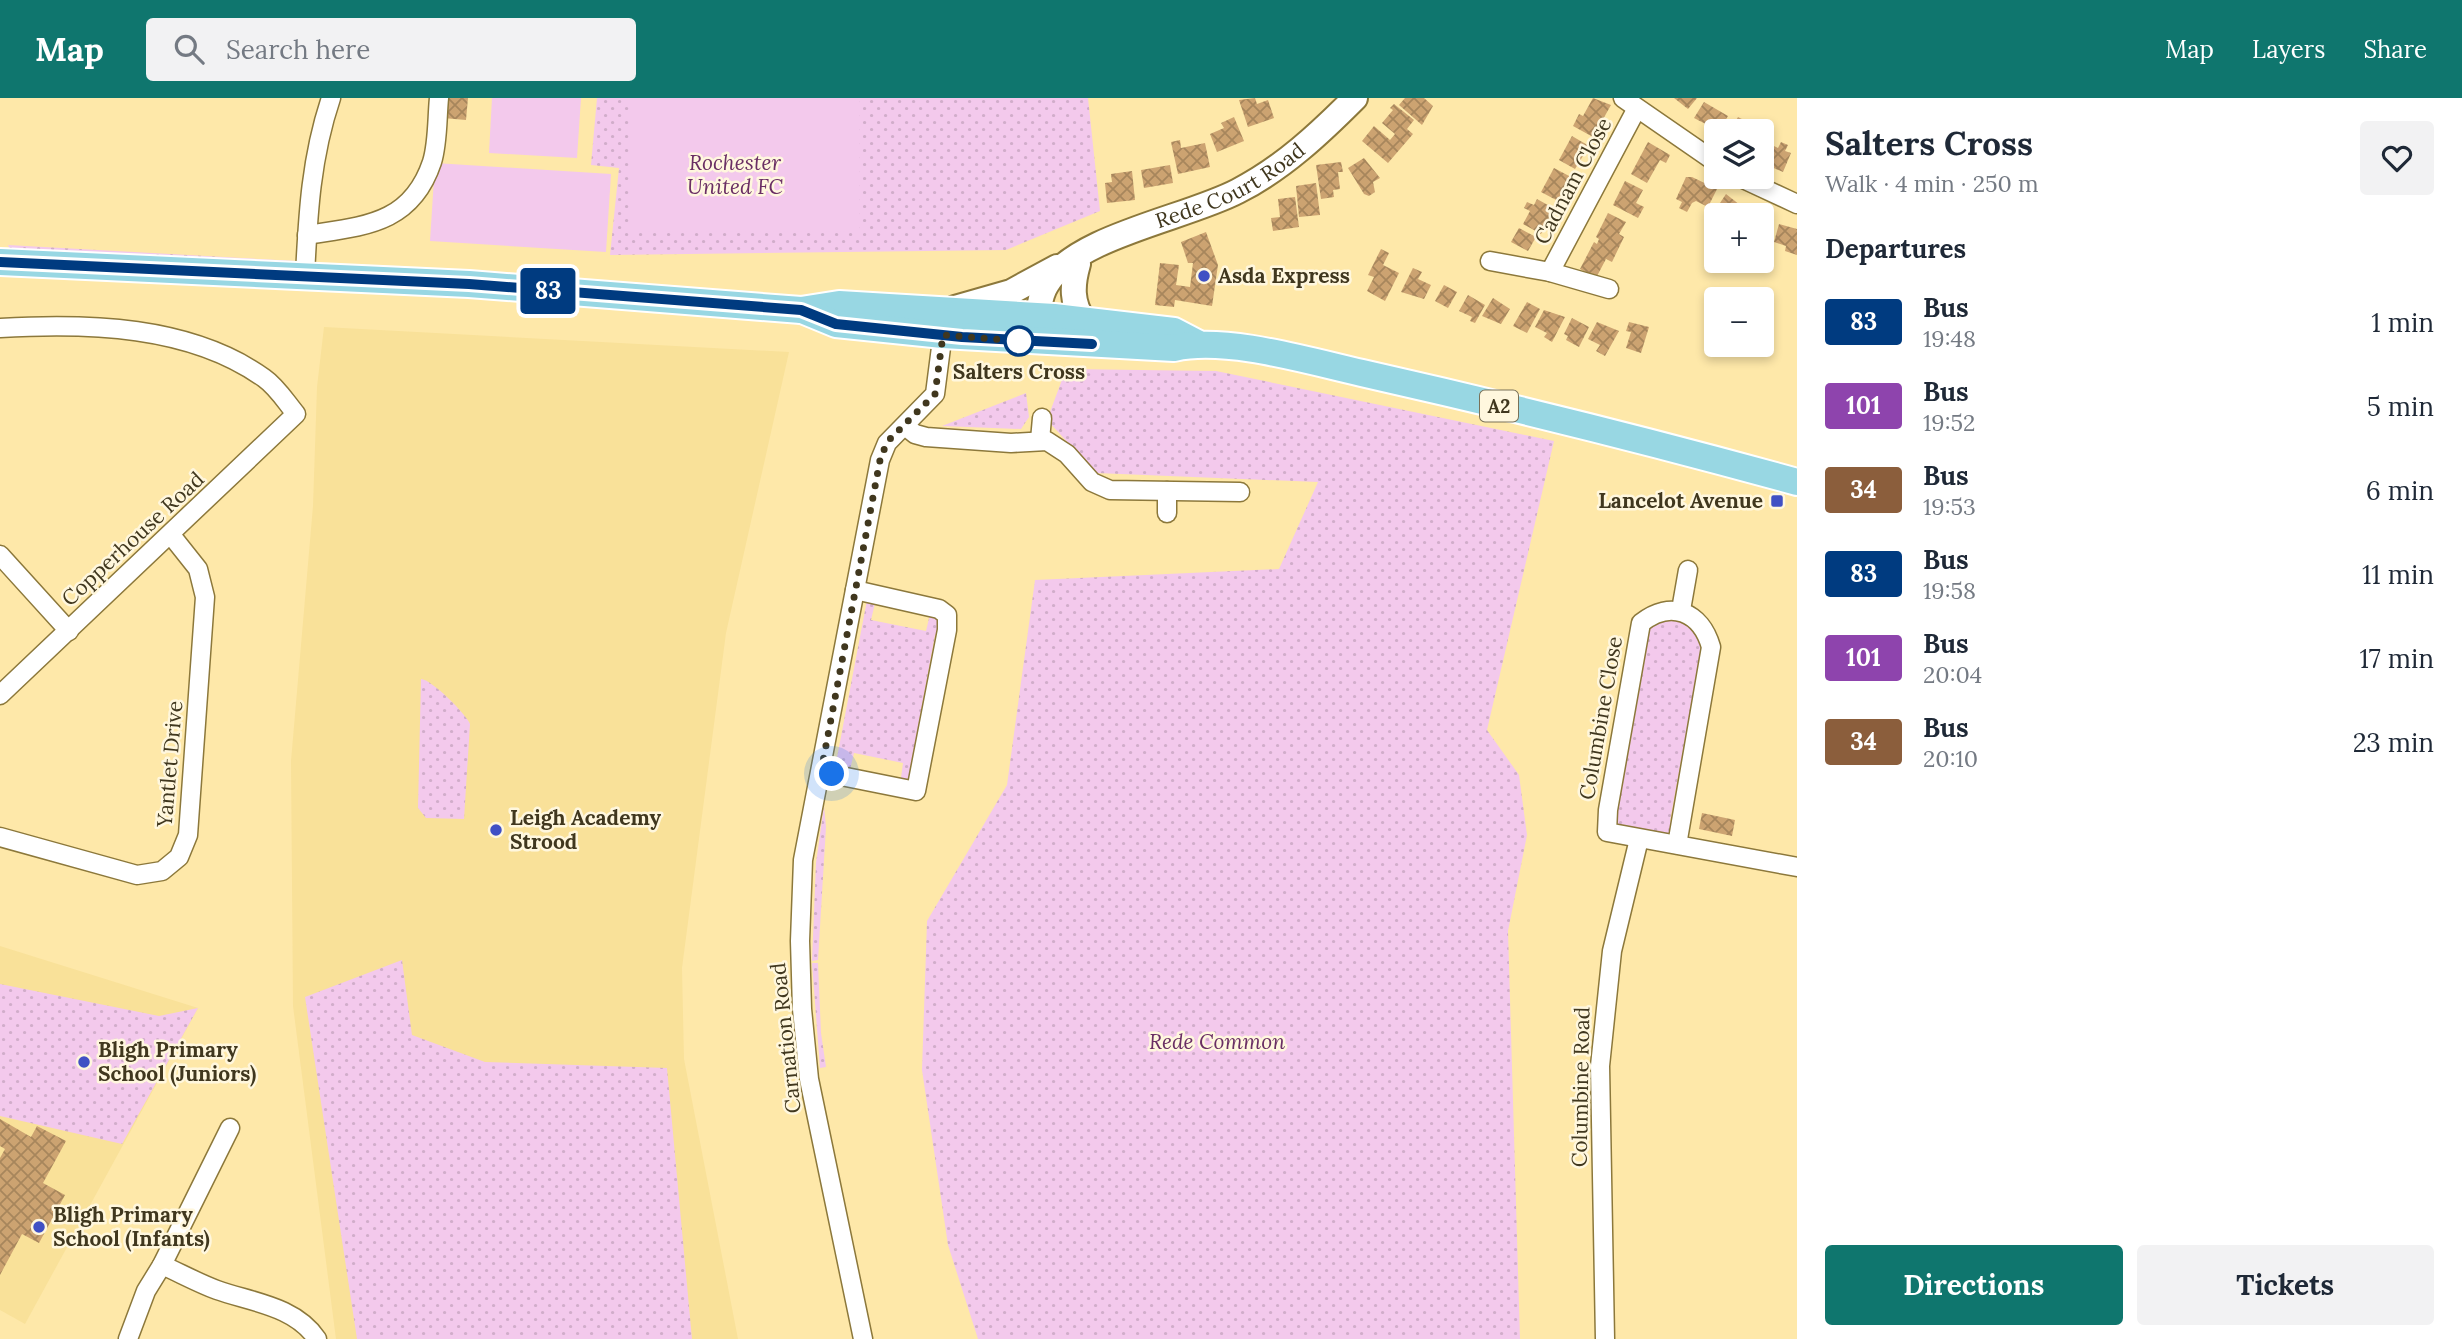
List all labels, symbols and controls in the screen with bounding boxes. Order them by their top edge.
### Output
search box [146,18,636,81]
text: Map [35,28,104,70]
icon: search [170,30,208,68]
text: Search here [226,33,370,66]
text: Map [2165,34,2214,65]
text: Layers [2252,34,2325,65]
text: Share [2363,34,2427,65]
street label: Cadnam Close [1528,113,1617,249]
map controls [1704,119,1774,357]
button: layers [1704,119,1774,189]
button: heart [2360,121,2434,195]
text: Salters Cross [1825,122,2033,164]
street label: Rede Court Road [1152,137,1310,234]
park label: Rochester United FC [687,149,783,200]
text: Walk · 4 min · 250 m [1825,169,2038,198]
button: + [1704,203,1774,273]
text: Departures [1825,232,1966,265]
place label: Asda Express [1218,262,1350,289]
line badge: 83 [516,268,580,314]
marker: Asda Express [1196,268,1212,284]
text: 83 [534,275,562,306]
button: − [1704,287,1774,357]
text: Bus [1923,291,1969,324]
text: 83 [1850,306,1877,337]
text: 1 min [2371,306,2434,339]
text: 19:48 [1923,324,1976,353]
marker: Salters Cross [1004,326,1034,356]
place label: Salters Cross [953,358,1085,385]
text: Bus [1923,375,1969,408]
road number: A2 [1480,390,1518,422]
text: 101 [1846,390,1881,421]
text: 5 min [2367,390,2434,423]
text: 19:52 [1923,408,1975,437]
text: Bus [1923,459,1969,492]
street label: Copperhouse Road [56,466,210,612]
text: 34 [1850,474,1877,505]
text: 6 min [2366,474,2434,507]
place label: Lancelot Avenue [1598,487,1763,514]
text: 19:53 [1923,492,1976,521]
marker: Lancelot Avenue [1769,493,1785,509]
text: Bus [1923,543,1969,576]
text: 83 [1850,558,1877,589]
text: 11 min [2362,558,2434,591]
text: 19:58 [1923,576,1976,605]
text: Bus [1923,627,1969,660]
street label: Columbine Close [1573,634,1628,802]
text: 101 [1846,642,1881,673]
text: 17 min [2359,642,2434,675]
text: 20:04 [1923,660,1982,689]
street label: Yantlet Drive [150,700,188,829]
text: Bus [1923,711,1969,744]
text: 34 [1850,726,1877,757]
text: 23 min [2353,726,2434,759]
text: 20:10 [1923,744,1978,773]
your location [814,756,849,791]
place label: Leigh Academy Strood [510,804,661,855]
marker: Leigh Academy Strood [488,822,504,838]
street label: Carnation Road [764,961,807,1115]
street label: Columbine Road [1566,1007,1595,1167]
park label: Rede Common [1149,1028,1285,1055]
place label: Bligh Primary School (Juniors) [98,1036,256,1087]
marker: Bligh Primary School (Juniors) [76,1054,92,1070]
place label: Bligh Primary School (Infants) [53,1201,210,1252]
marker: Bligh Primary School (Infants) [31,1219,47,1235]
button: Directions [1825,1245,2123,1325]
button: Tickets [2137,1245,2434,1325]

